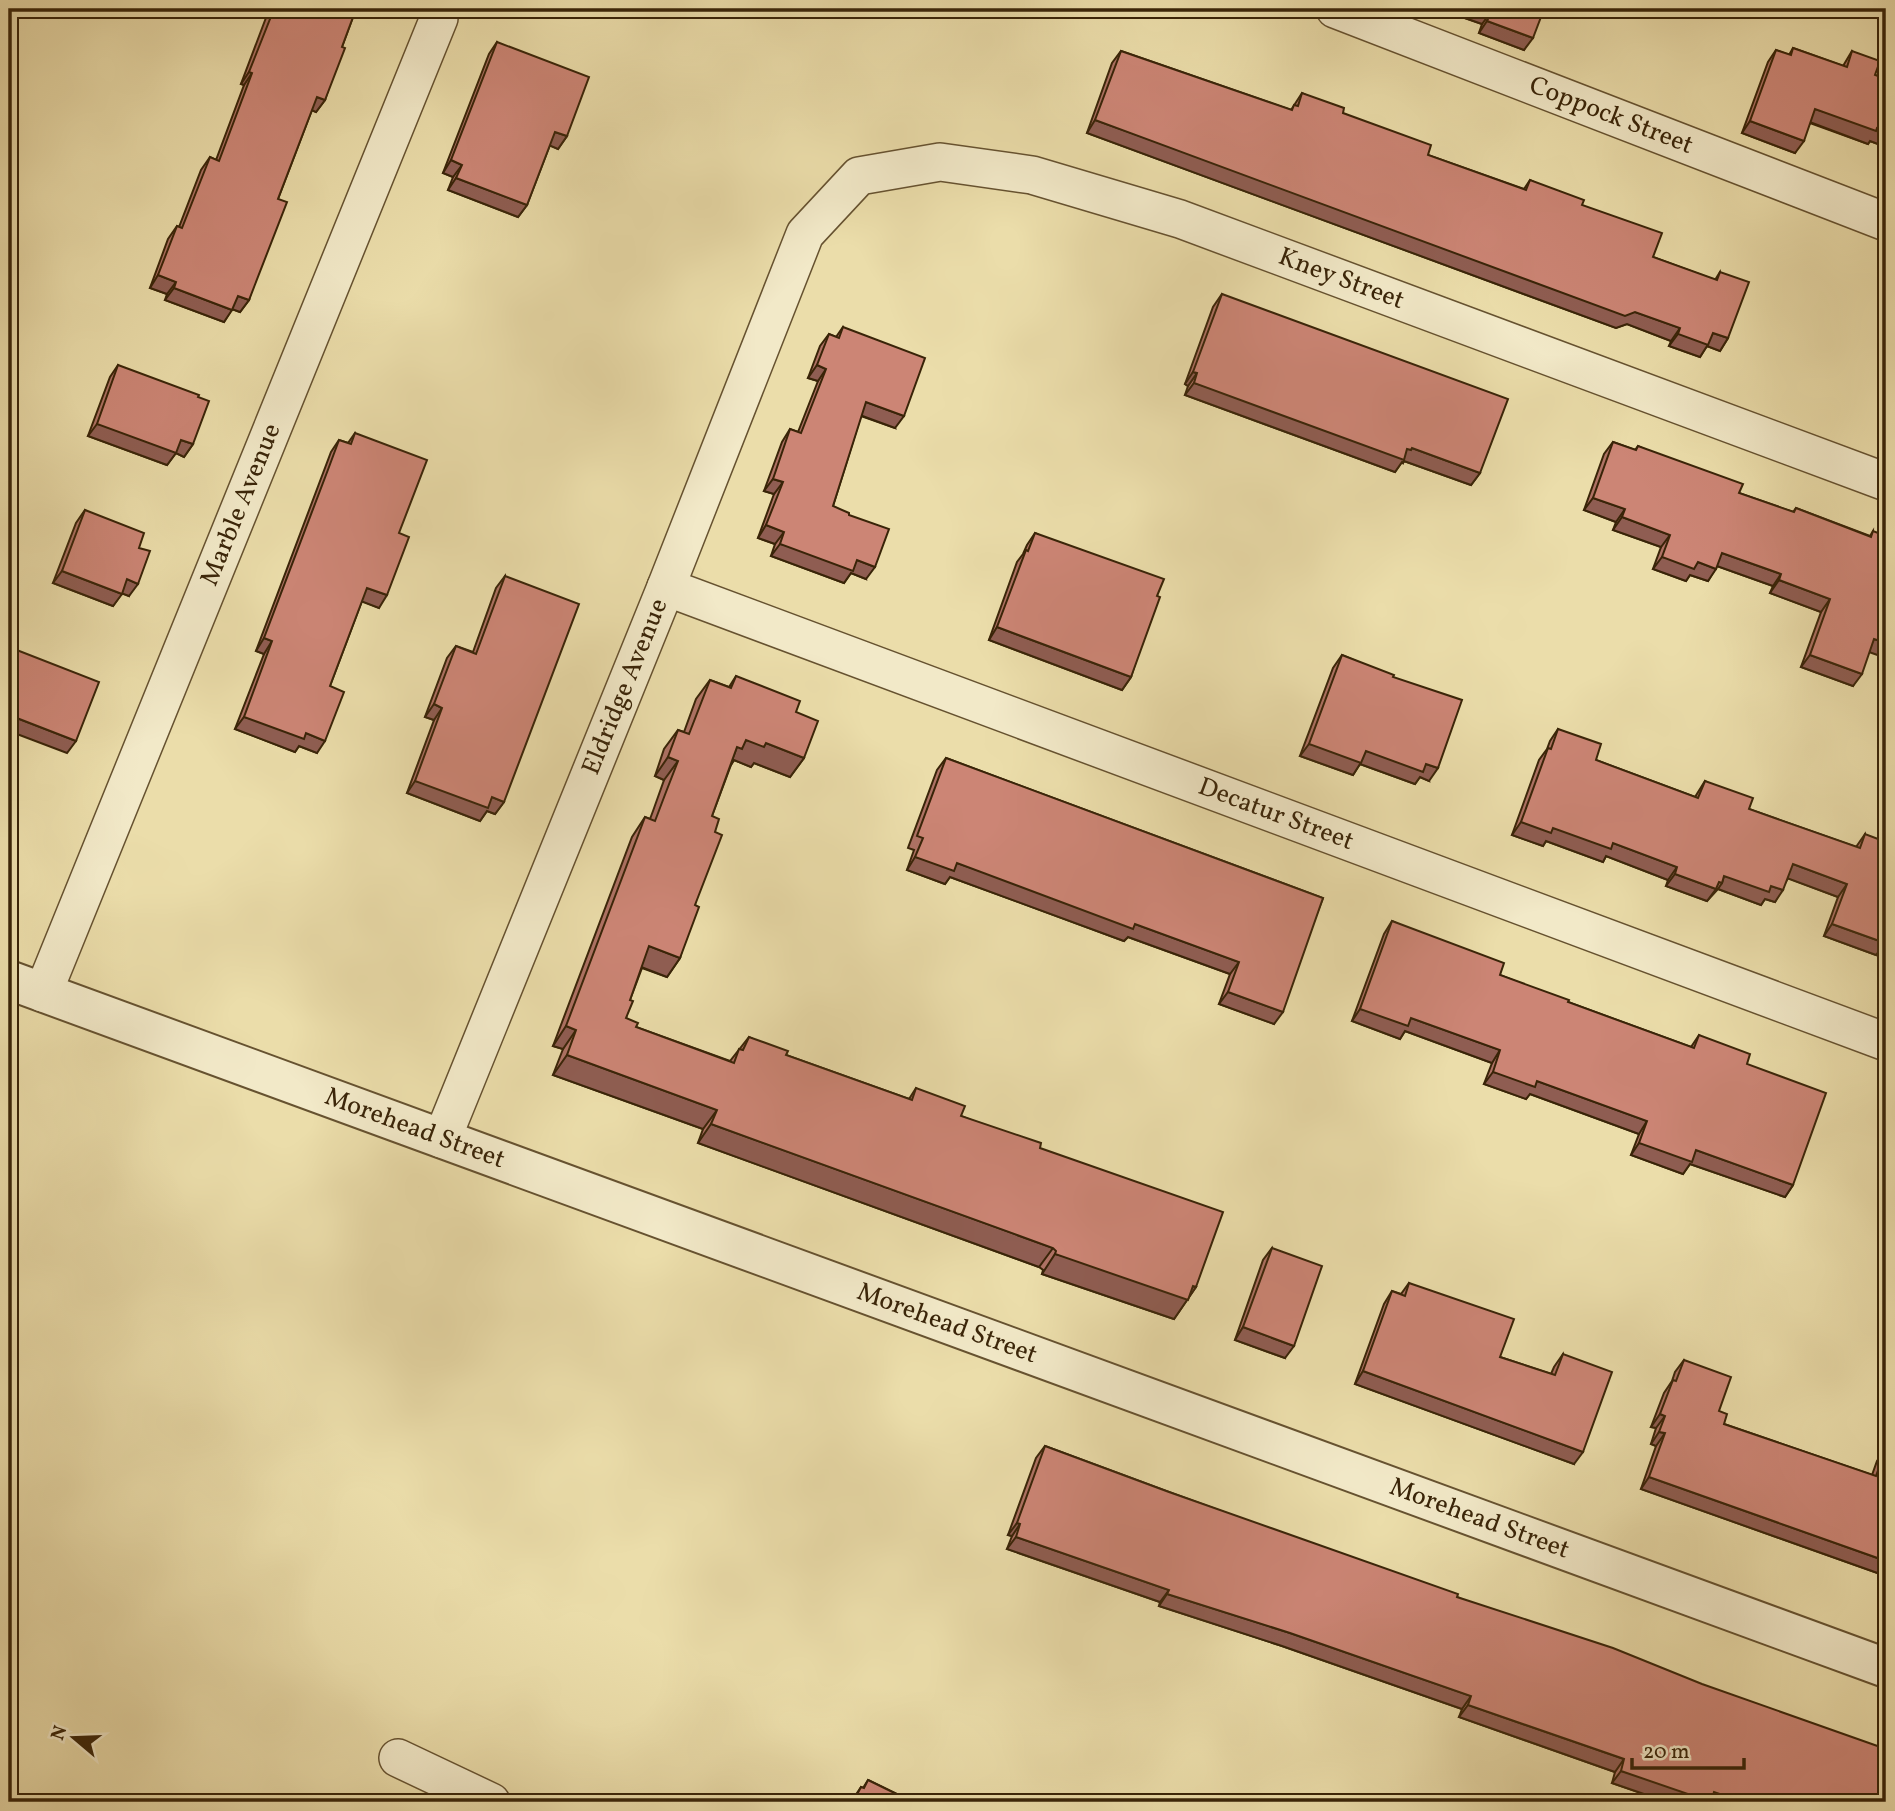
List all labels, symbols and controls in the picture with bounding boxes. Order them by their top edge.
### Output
street label: Coppock Street [1524,68,1698,164]
street label: Kney Street [1273,239,1409,319]
street label: Marble Avenue [192,418,290,591]
street label: Eldridge Avenue [574,593,677,780]
street label: Decatur Street [1193,769,1359,860]
street label: Morehead Street [319,1079,510,1178]
street label: Morehead Street [852,1274,1042,1373]
street label: Morehead Street [1384,1469,1575,1568]
north arrow [38,1702,108,1772]
text: N [45,1722,74,1744]
scale bar [1632,1727,1744,1771]
text: 20 m [1643,1738,1689,1767]

